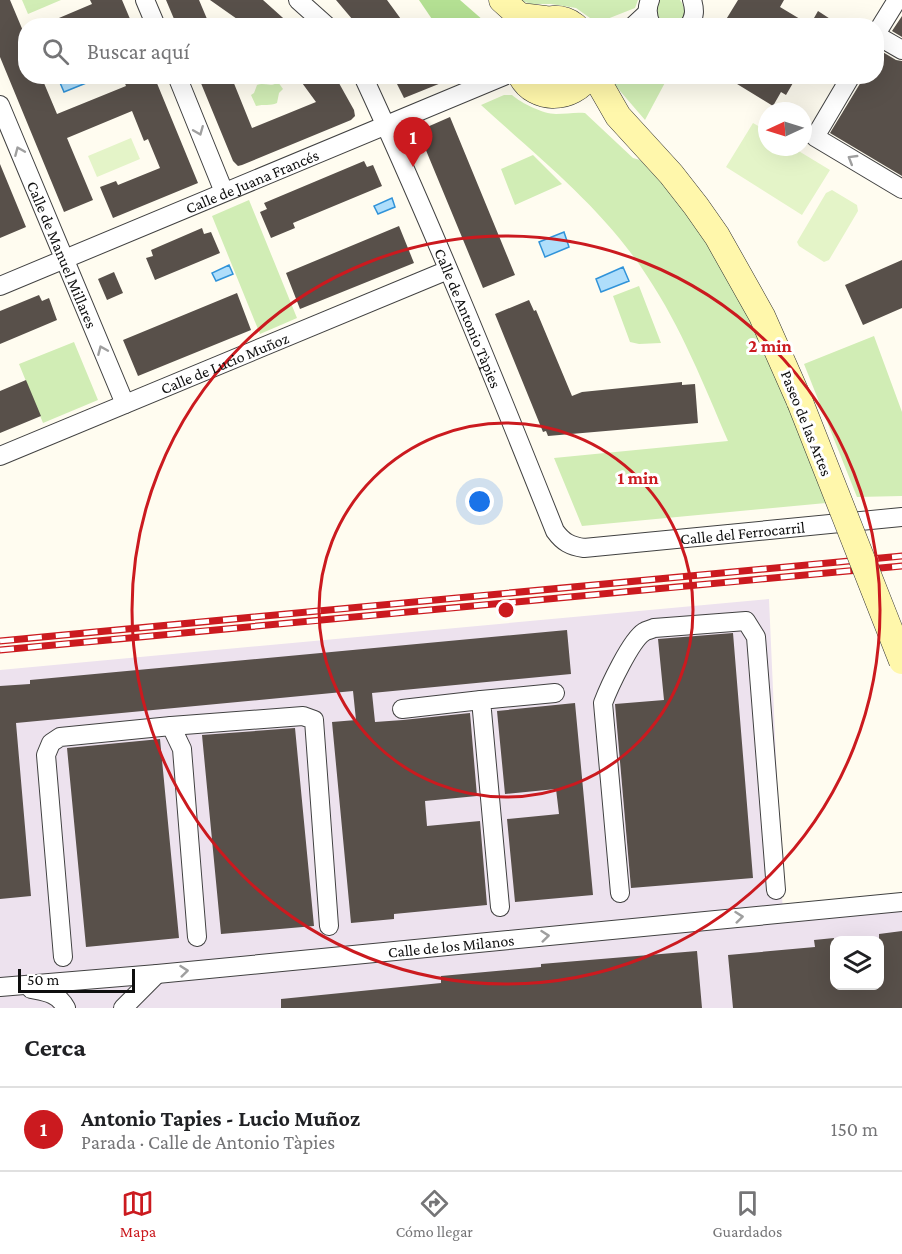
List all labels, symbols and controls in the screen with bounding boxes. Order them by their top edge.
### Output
search box [18,18,884,84]
icon: search [39,35,72,68]
text: Buscar aquí [87,39,189,64]
north arrow [758,102,812,156]
pin: 1 [394,118,432,167]
one-way arrow [192,124,204,135]
one-way arrow [14,146,26,157]
street label: Calle de Juana Francés [183,146,321,217]
one-way arrow [848,155,858,166]
street label: Calle de Manuel Millares [24,179,100,331]
street label: Calle de Antonio Tàpies [431,246,505,391]
street label: Calle de Lucio Muñoz [158,329,291,397]
text: 2 min [748,336,792,356]
one-way arrow [97,345,109,356]
street label: Paseo de las Artes [778,368,835,478]
text: 1 min [618,468,659,488]
your location [465,487,494,516]
street label: Calle del Ferrocarril [679,519,806,548]
centre of rings [496,600,516,620]
one-way arrow [735,911,744,924]
one-way arrow [541,930,550,943]
street label: Calle de los Milanos [387,932,515,961]
map controls [830,936,884,990]
button: layers [830,936,884,990]
one-way arrow [179,965,188,978]
scale bar [18,966,135,994]
text: 50 m [27,971,59,988]
text: Cerca [24,1033,86,1062]
text: Antonio Tapies - Lucio Muñoz [81,1106,360,1131]
text: 1 [40,1118,47,1140]
text: 150 m [831,1118,878,1140]
text: Parada · Calle de Antonio Tàpies [81,1131,335,1153]
tab: Mapa [120,1187,156,1240]
tab: Cómo llegar [396,1187,473,1240]
tab: Guardados [712,1187,782,1240]

